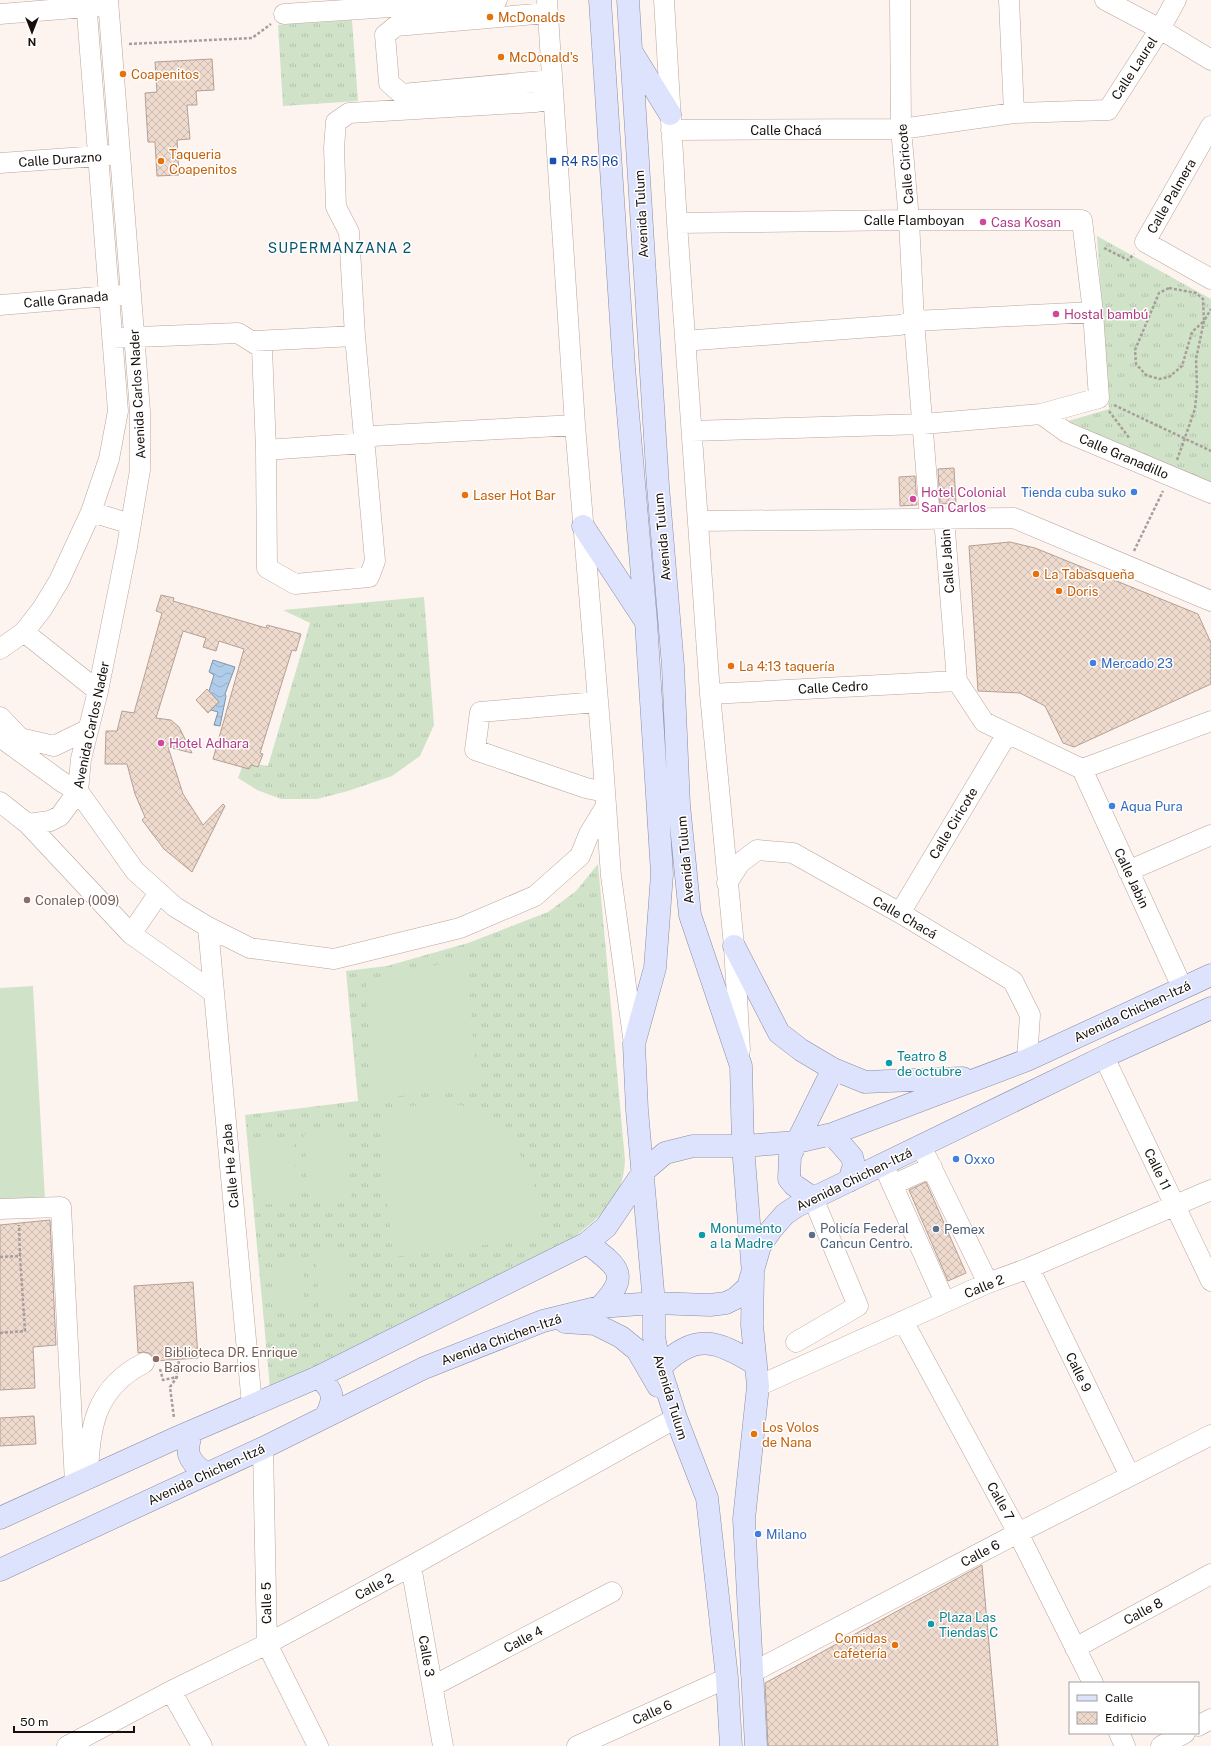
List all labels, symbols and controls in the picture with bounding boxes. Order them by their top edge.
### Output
place label: McDonalds [498,10,565,25]
north arrow [12,12,52,52]
marker: McDonalds [485,12,495,22]
street label: Calle Laurel [1108,34,1160,103]
text: N [28,36,36,48]
place label: McDonald's [509,50,579,65]
marker: McDonald's [496,52,506,62]
place label: Coapenitos [131,67,199,82]
marker: Coapenitos [118,69,128,79]
street label: Calle Chacá [750,123,822,138]
street label: Calle Ciricote [895,123,916,205]
place label: Taqueria Coapenitos [169,147,237,177]
street label: Calle Durazno [18,149,102,170]
place label: R4 R5 R6 [561,154,618,169]
marker: Taqueria Coapenitos [156,156,166,166]
marker: R4 R5 R6 [548,156,558,166]
street label: Calle Palmera [1144,156,1199,236]
street label: Avenida Tulum [632,170,651,258]
street label: Calle Flamboyan [864,213,964,228]
place label: Casa Kosan [991,215,1061,230]
marker: Casa Kosan [978,217,988,227]
district label: SUPERMANZANA 2 [268,240,412,256]
street label: Calle Granada [23,288,109,311]
place label: Hostal bambú [1064,307,1148,322]
marker: Hostal bambú [1051,309,1061,319]
street label: Avenida Carlos Nader [127,329,148,459]
street label: Calle Granadillo [1077,431,1171,482]
place label: Hotel Colonial San Carlos [921,485,1006,515]
place label: Tienda cuba suko [1021,485,1126,500]
marker: Tienda cuba suko [1129,487,1139,497]
place label: Laser Hot Bar [473,488,556,503]
marker: Laser Hot Bar [460,490,470,500]
street label: Avenida Tulum [651,492,674,582]
marker: Hotel Colonial San Carlos [908,494,918,504]
street label: Calle Jabin [938,528,957,594]
place label: La Tabasqueña [1044,567,1134,582]
marker: La Tabasqueña [1031,569,1041,579]
place label: Doris [1067,584,1098,599]
marker: Doris [1054,586,1064,596]
place label: Mercado 23 [1101,656,1173,671]
marker: Mercado 23 [1088,658,1098,668]
place label: La 4:13 taquería [739,659,835,674]
street label: Avenida Carlos Nader [71,660,112,790]
marker: La 4:13 taquería [726,661,736,671]
street label: Calle Cedro [798,678,869,697]
place label: Hotel Adhara [169,736,249,751]
marker: Hotel Adhara [156,738,166,748]
street label: Calle Ciricote [926,785,981,862]
place label: Aqua Pura [1120,799,1183,814]
marker: Aqua Pura [1107,801,1117,811]
street label: Avenida Tulum [674,815,697,905]
street label: Calle Jabin [1111,846,1152,911]
place label: Conalep (009) [35,893,120,908]
street label: Calle Chacá [870,893,940,942]
marker: Conalep (009) [22,895,32,905]
street label: Avenida Chichen-Itzá [1071,978,1193,1045]
place label: Teatro 8 de octubre [897,1049,962,1079]
marker: Teatro 8 de octubre [884,1058,894,1068]
street label: Calle He Zaba [219,1123,242,1209]
street label: Avenida Chichen-Itzá [794,1145,915,1214]
street label: Calle 11 [1141,1146,1174,1192]
place label: Oxxo [964,1152,995,1167]
marker: Oxxo [951,1154,961,1164]
place label: Monumento a la Madre [710,1221,782,1251]
place label: Policía Federal Cancun Centro. [820,1221,913,1251]
place label: Pemex [944,1222,985,1237]
marker: Pemex [931,1224,941,1234]
marker: Monumento a la Madre [697,1230,707,1240]
marker: Policía Federal Cancun Centro. [807,1230,817,1240]
street label: Calle 2 [962,1272,1007,1301]
street label: Avenida Chichen-Itzá [439,1311,563,1368]
place label: Biblioteca DR. Enrique Barocio Barrios [164,1345,298,1375]
street label: Calle 9 [1063,1350,1094,1394]
street label: Avenida Tulum [650,1353,691,1442]
marker: Biblioteca DR. Enrique Barocio Barrios [151,1354,161,1364]
place label: Los Volos de Nana [762,1420,819,1450]
marker: Los Volos de Nana [749,1429,759,1439]
street label: Avenida Chichen-Itzá [145,1441,267,1508]
street label: Calle 7 [984,1479,1017,1523]
place label: Milano [766,1527,807,1542]
marker: Milano [753,1529,763,1539]
street label: Calle 6 [958,1537,1002,1570]
street label: Calle 2 [352,1570,396,1603]
street label: Calle 5 [259,1582,274,1624]
street label: Calle 8 [1121,1595,1165,1628]
place label: Plaza Las Tiendas C [939,1610,998,1640]
marker: Plaza Las Tiendas C [926,1619,936,1629]
street label: Calle 4 [501,1623,545,1656]
place label: Comidas cafetería [833,1631,887,1661]
street label: Calle 3 [415,1634,438,1678]
marker: Comidas cafetería [890,1640,900,1650]
legend [1069,1682,1199,1734]
text: Calle [1105,1691,1134,1705]
street label: Calle 6 [630,1697,674,1728]
scale bar [14,1708,134,1734]
text: Edificio [1105,1711,1147,1725]
text: 50 m [20,1715,48,1729]

